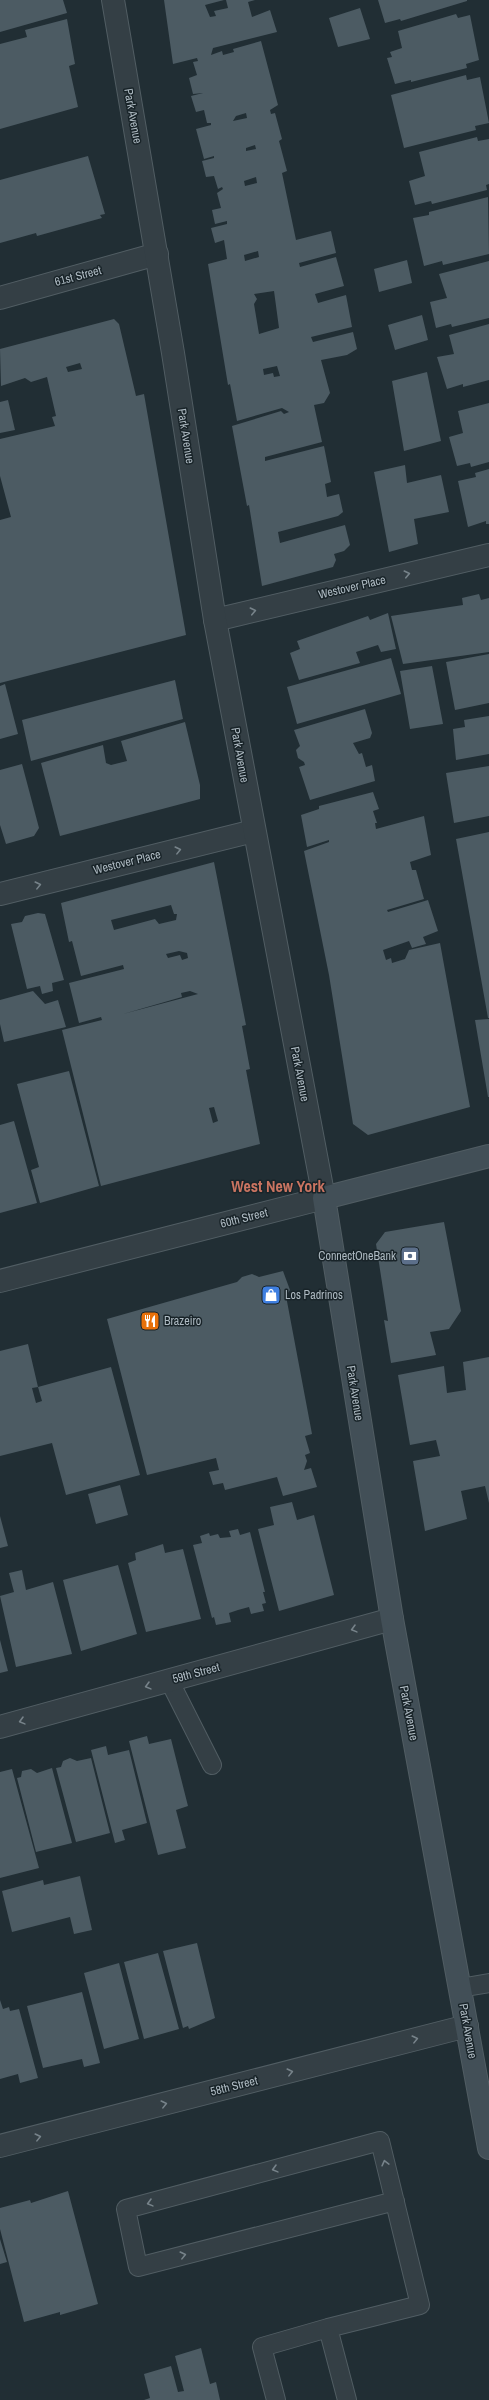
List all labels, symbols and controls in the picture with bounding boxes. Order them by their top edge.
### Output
street label: Park Avenue [120,87,146,145]
street label: 61st Street [53,262,103,290]
street label: Park Avenue [174,407,198,465]
one-way arrow [403,570,410,579]
street label: Westover Place [317,571,387,603]
one-way arrow [250,607,257,615]
street label: Park Avenue [227,726,253,784]
street label: Westover Place [92,846,162,878]
one-way arrow [174,846,181,855]
one-way arrow [35,881,41,889]
street label: Park Avenue [287,1045,313,1103]
district label: West New York [231,1175,325,1197]
street label: 60th Street [219,1204,270,1232]
bank icon: ConnectOneBank [399,1245,421,1267]
place label: ConnectOneBank [318,1248,396,1264]
shop icon: Los Padrinos [260,1284,282,1306]
place label: Los Padrinos [285,1287,343,1303]
restaurant icon: Brazeiro [139,1310,161,1332]
place label: Brazeiro [164,1313,201,1329]
street label: Park Avenue [343,1364,367,1422]
one-way arrow [351,1624,358,1633]
street label: 59th Street [171,1659,222,1687]
one-way arrow [144,1682,151,1690]
street label: Park Avenue [396,1684,422,1742]
one-way arrow [19,1716,26,1725]
street label: Park Avenue [455,2002,481,2060]
one-way arrow [412,2036,419,2044]
one-way arrow [286,2068,293,2077]
street label: 58th Street [209,2072,260,2100]
one-way arrow [160,2100,167,2109]
one-way arrow [35,2133,41,2141]
one-way arrow [381,2160,390,2167]
one-way arrow [272,2164,279,2173]
one-way arrow [147,2198,154,2207]
one-way arrow [180,2252,186,2260]

